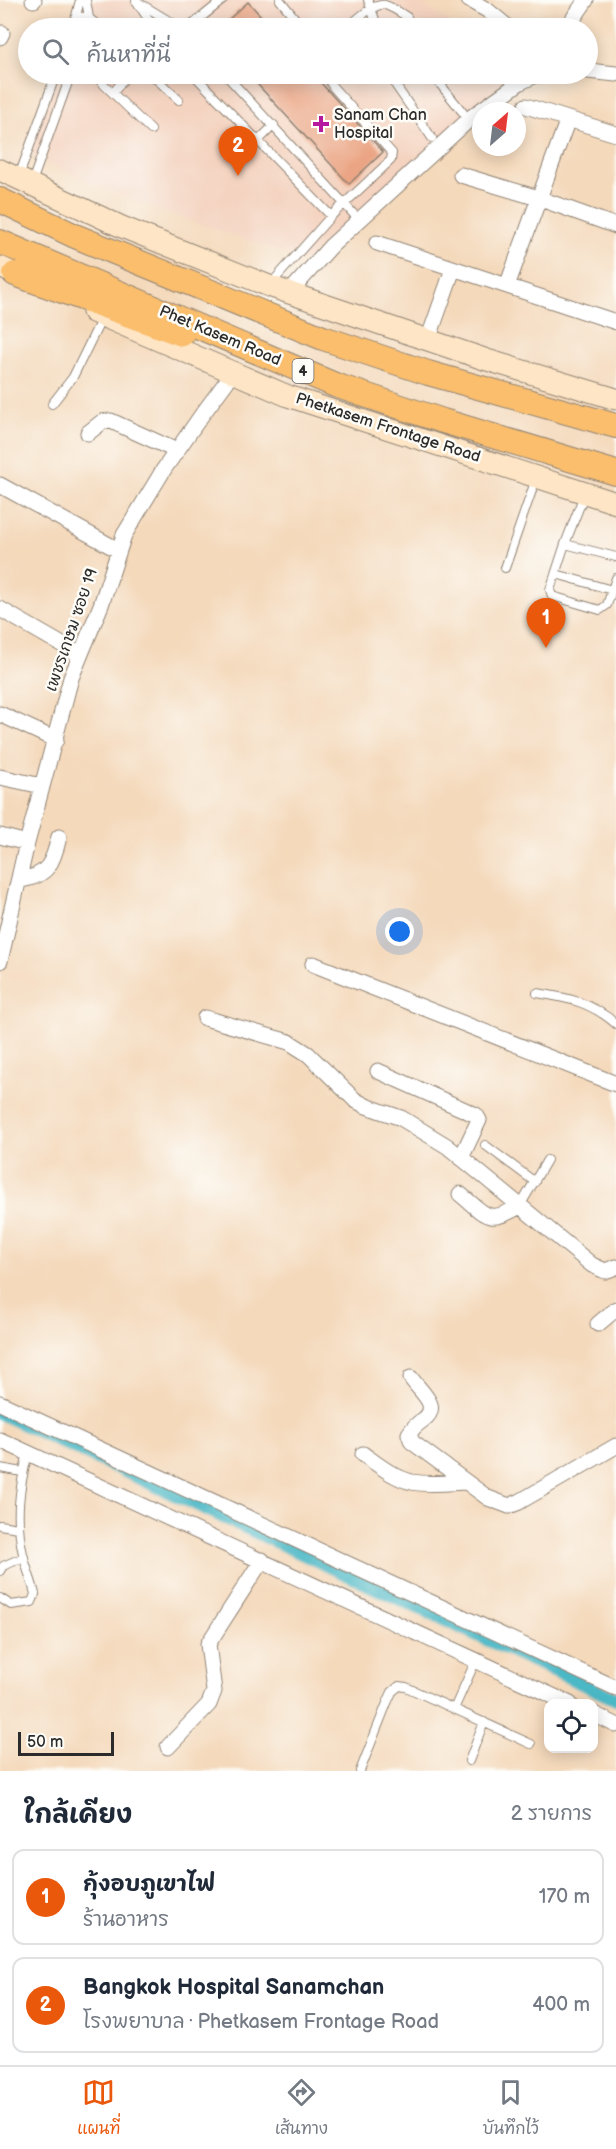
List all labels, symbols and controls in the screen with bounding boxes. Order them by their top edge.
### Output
search box [18,18,598,84]
icon: search [39,35,72,68]
text: ค้นหาที่นี่ [87,42,171,69]
north arrow [472,102,526,156]
place label: Sanam Chan Hospital [334,106,427,143]
marker: Sanam Chan Hospital [312,115,330,133]
pin: 2 [218,126,258,176]
street label: Phet Kasem Road [156,302,284,370]
road number: 4 [292,359,314,383]
street label: Phetkasem Frontage Road [293,389,483,467]
street label: เพชรเกษม ซอย 19 [42,566,102,694]
pin: 1 [526,598,566,648]
your location [385,917,414,946]
map controls [544,1699,598,1753]
button: locate [544,1699,598,1753]
scale bar [18,1729,114,1756]
text: 50 m [27,1733,63,1752]
text: ใกล้เคียง [24,1800,132,1831]
text: 2 รายการ [511,1802,592,1826]
text: กุ้งอบภูเขาไฟ [83,1871,215,1898]
text: 1 [41,1885,50,1909]
text: 170 m [539,1885,590,1909]
text: ร้านอาหาร [83,1908,169,1932]
text: Bangkok Hospital Sanamchan [83,1974,384,2001]
text: 2 [40,1993,51,2017]
text: 400 m [532,1993,590,2017]
text: โรงพยาบาล · Phetkasem Frontage Road [83,2010,439,2034]
tab: แผนที่ [77,2076,120,2140]
tab: เส้นทาง [275,2076,328,2140]
tab: บันทึกไว้ [482,2076,539,2140]

